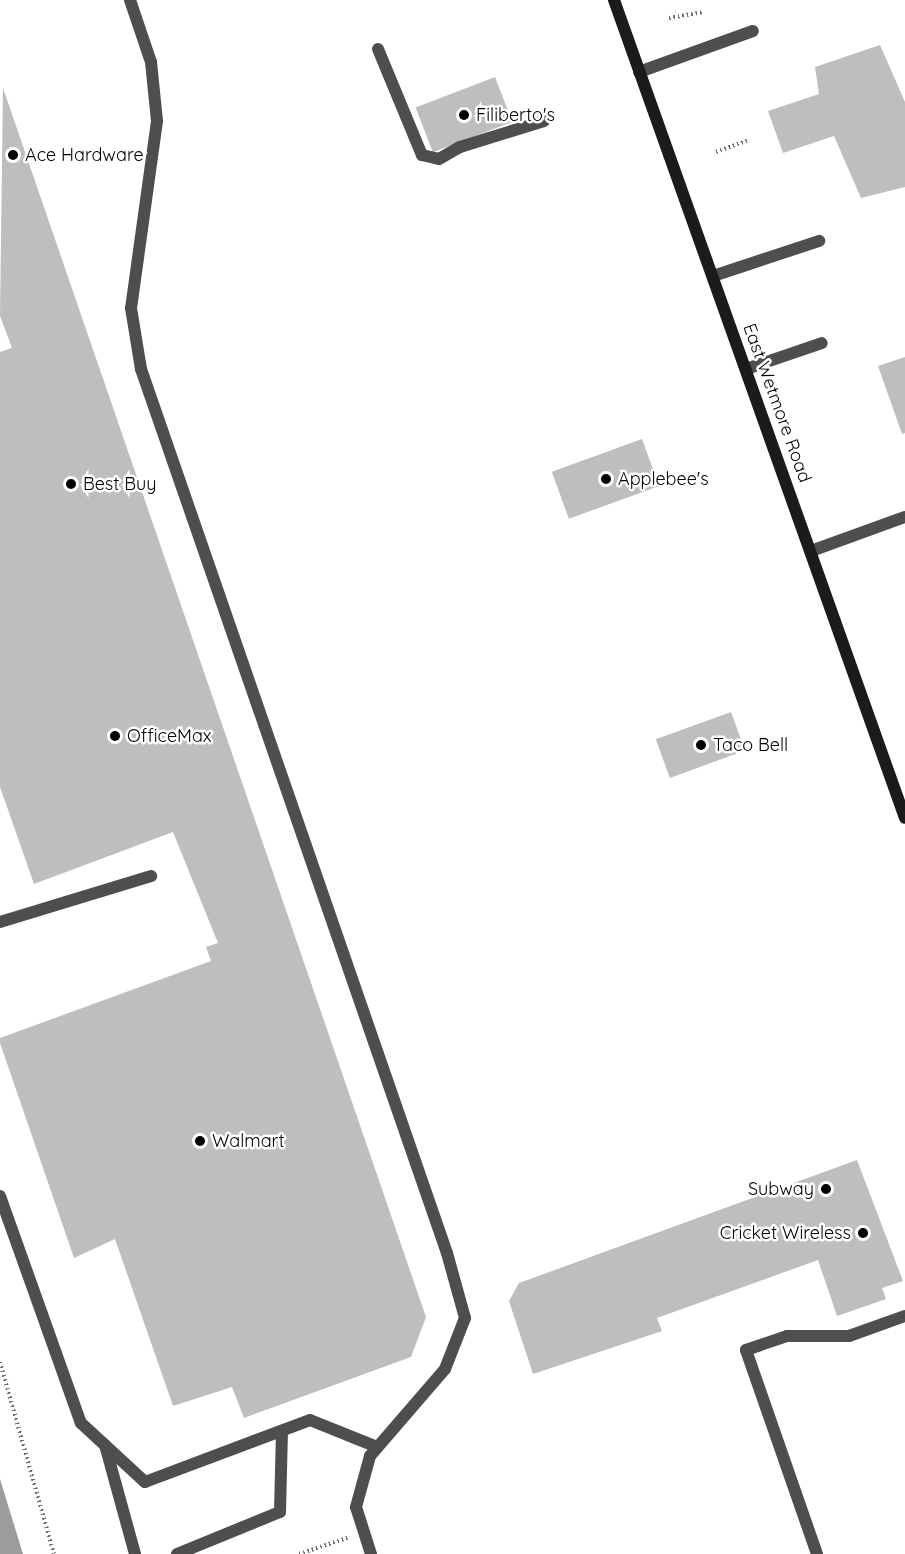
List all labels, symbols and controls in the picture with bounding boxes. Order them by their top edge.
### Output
place label: Filiberto's [476,104,555,126]
marker: Filiberto's [457,108,471,122]
place label: Ace Hardware [25,144,144,166]
marker: Ace Hardware [6,148,20,162]
street label: East Wetmore Road [738,321,816,485]
place label: Applebee's [618,468,709,490]
marker: Applebee's [599,472,613,486]
place label: Best Buy [83,473,157,495]
marker: Best Buy [64,477,78,491]
place label: OfficeMax [127,725,212,747]
marker: OfficeMax [108,729,122,743]
place label: Taco Bell [713,734,788,756]
marker: Taco Bell [694,738,708,752]
place label: Walmart [212,1130,285,1152]
marker: Walmart [193,1134,207,1148]
place label: Subway [748,1178,814,1200]
marker: Subway [819,1182,833,1196]
place label: Cricket Wireless [720,1222,851,1244]
marker: Cricket Wireless [856,1226,870,1240]

